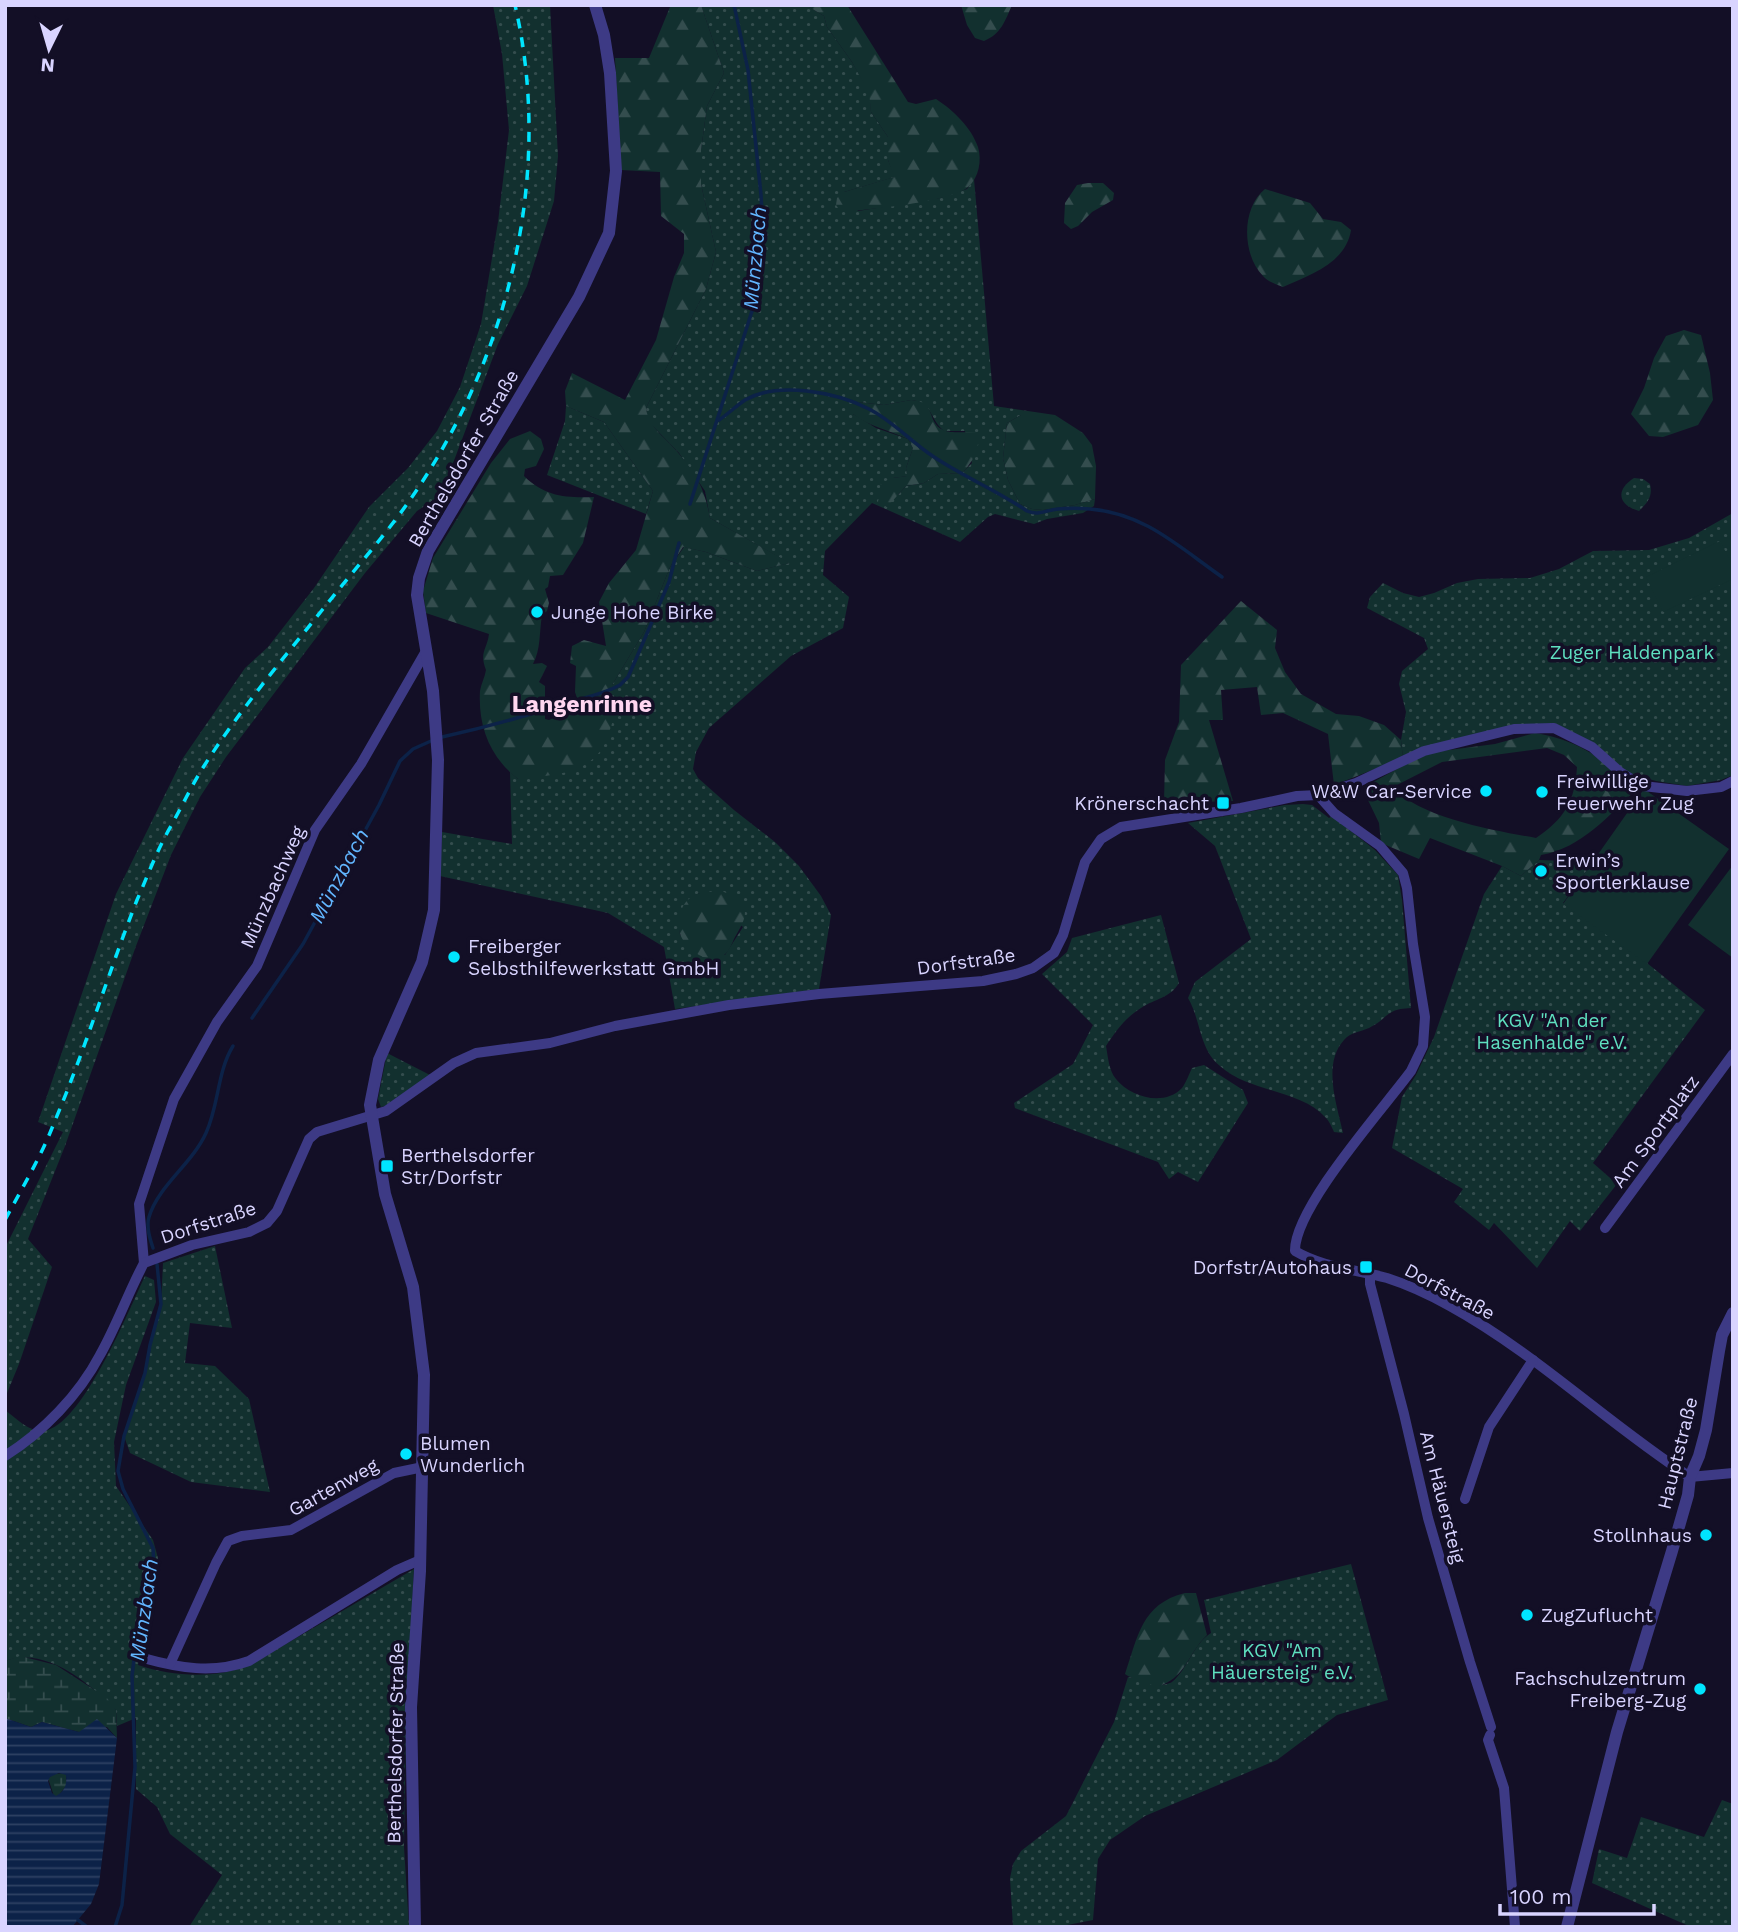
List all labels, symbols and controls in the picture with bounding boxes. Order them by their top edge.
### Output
north arrow [14,14,84,84]
text: N [40,53,56,78]
water label: Münzbach [738,205,771,310]
street label: Berthelsdorfer Straße [403,365,524,551]
place label: Junge Hohe Birke [551,601,714,624]
marker: Junge Hohe Birke [529,604,545,620]
park label: Zuger Haldenpark [1550,641,1714,664]
district label: Langenrinne [512,691,652,718]
place label: Freiwillige Feuerwehr Zug [1556,770,1694,815]
place label: W&W Car-Service [1311,780,1472,803]
marker: W&W Car-Service [1478,783,1494,799]
marker: Freiwillige Feuerwehr Zug [1534,784,1550,800]
place label: Krönerschacht [1074,792,1209,815]
marker: Krönerschacht [1215,795,1231,811]
street label: Münzbachweg [235,822,310,952]
water label: Münzbach [303,824,374,927]
place label: Erwin’s Sportlerklause [1555,849,1690,894]
marker: Erwin’s Sportlerklause [1533,863,1549,879]
place label: Freiberger Selbsthilfewerkstatt GmbH [468,935,719,980]
street label: Dorfstraße [915,943,1017,980]
marker: Freiberger Selbsthilfewerkstatt GmbH [446,949,462,965]
park label: KGV "An der Hasenhalde" e.V. [1476,1009,1628,1054]
street label: Am Sportplatz [1607,1070,1704,1192]
place label: Berthelsdorfer Str/Dorfstr [401,1144,535,1189]
marker: Berthelsdorfer Str/Dorfstr [379,1158,395,1174]
street label: Dorfstraße [157,1196,259,1249]
place label: Dorfstr/Autohaus [1193,1256,1352,1279]
street label: Dorfstraße [1401,1258,1499,1325]
marker: Dorfstr/Autohaus [1358,1259,1374,1275]
street label: Hauptstraße [1652,1395,1703,1512]
street label: Am Häuersteig [1415,1428,1470,1567]
place label: Blumen Wunderlich [420,1432,525,1477]
marker: Blumen Wunderlich [398,1446,414,1462]
street label: Gartenweg [284,1453,383,1521]
place label: Stollnhaus [1593,1524,1692,1547]
marker: Stollnhaus [1698,1527,1714,1543]
water label: Münzbach [124,1557,163,1663]
place label: ZugZuflucht [1541,1604,1653,1627]
marker: ZugZuflucht [1519,1607,1535,1623]
park label: KGV "Am Häuersteig" e.V. [1211,1639,1353,1684]
street label: Berthelsdorfer Straße [382,1642,409,1844]
place label: Fachschulzentrum Freiberg-Zug [1514,1667,1687,1712]
marker: Fachschulzentrum Freiberg-Zug [1692,1681,1708,1697]
scale bar [1500,1872,1654,1916]
text: 100 m [1510,1884,1572,1909]

